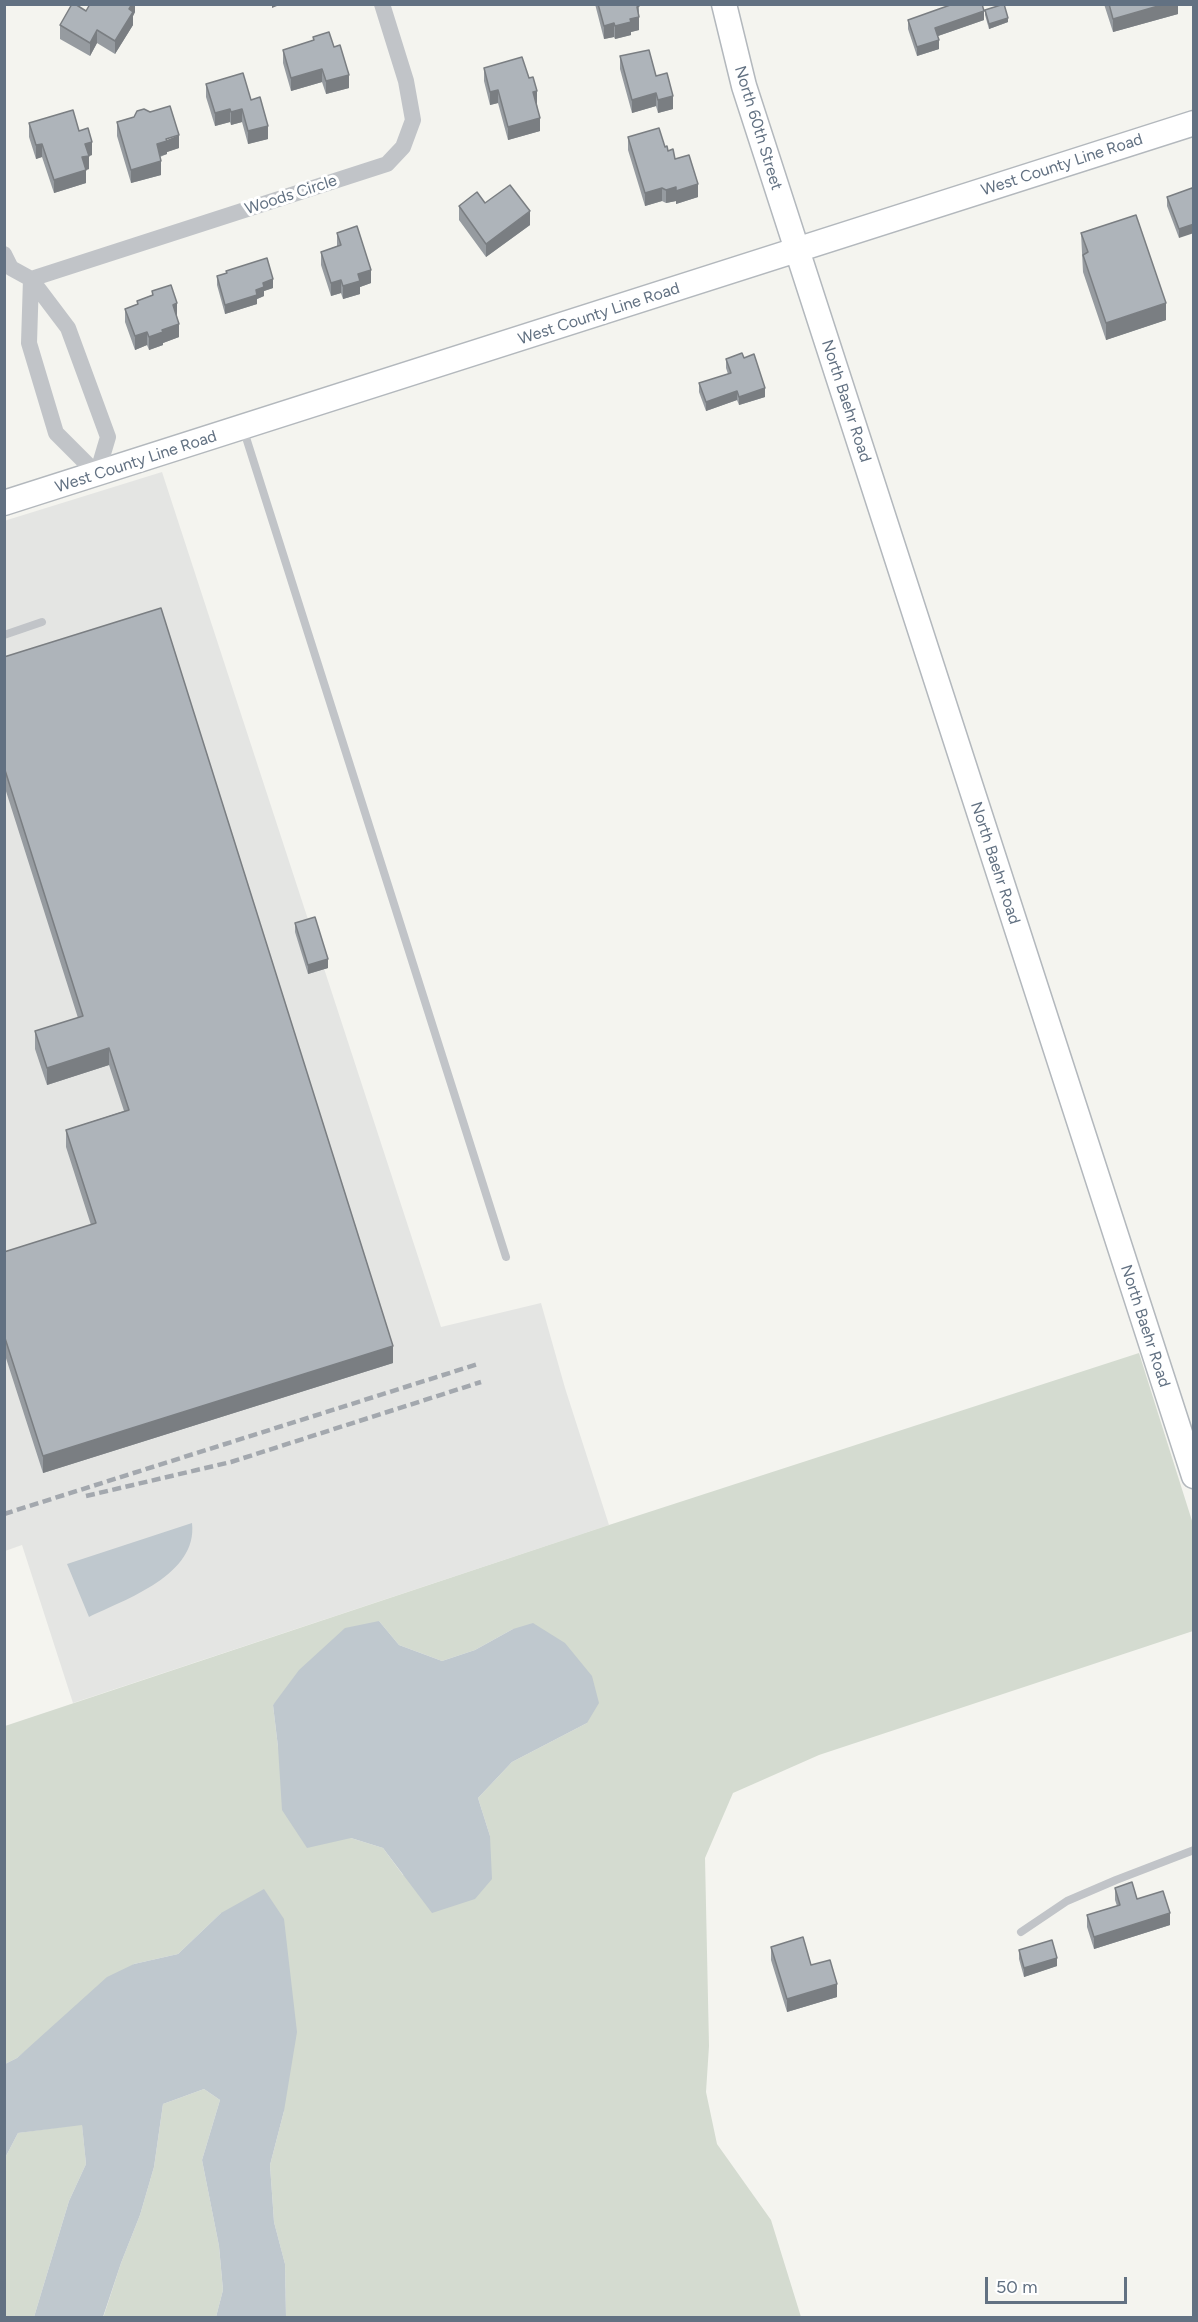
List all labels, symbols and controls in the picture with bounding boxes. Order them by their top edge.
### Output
street label: North 60th Street [730,63,786,193]
street label: West County Line Road [979,130,1145,200]
street label: Woods Circle [243,171,339,219]
street label: West County Line Road [516,279,682,349]
street label: North Baehr Road [817,337,875,465]
street label: West County Line Road [53,427,219,497]
street label: North Baehr Road [966,799,1024,927]
street label: North Baehr Road [1116,1262,1174,1390]
scale bar [988,2265,1130,2303]
text: 50 m [996,2276,1038,2298]

